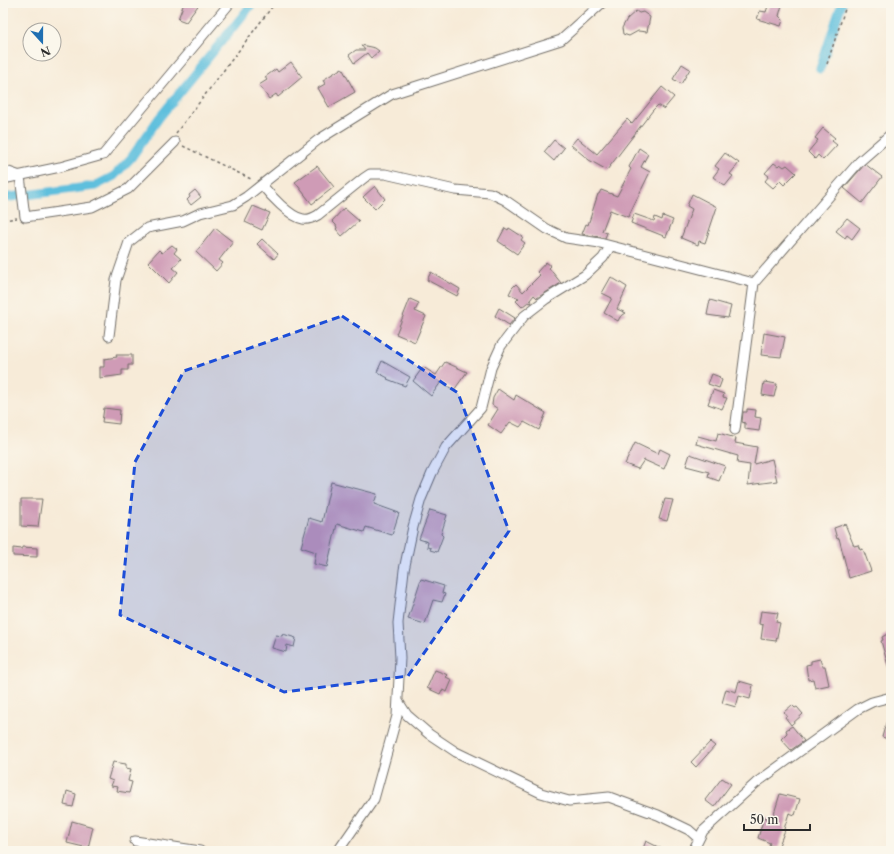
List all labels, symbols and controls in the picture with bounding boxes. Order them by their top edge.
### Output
north arrow [22,22,62,62]
text: N [38,43,53,60]
scale bar [744,806,810,832]
text: 50 m [750,812,779,827]

